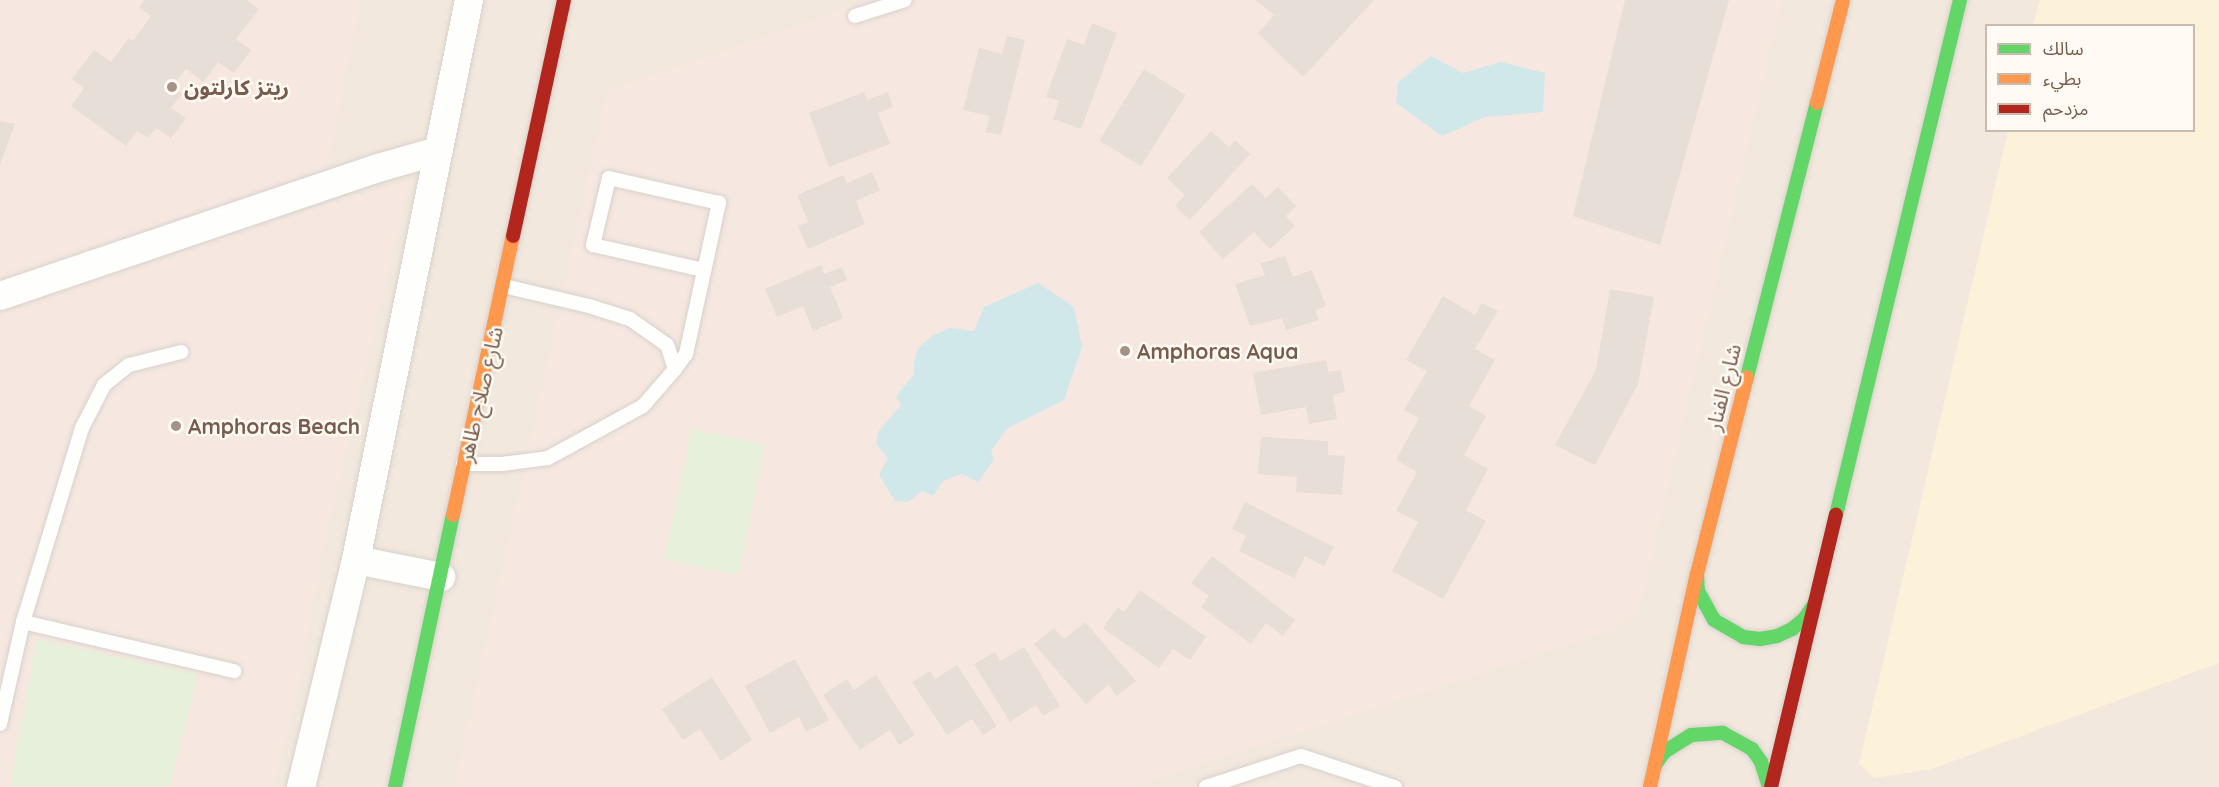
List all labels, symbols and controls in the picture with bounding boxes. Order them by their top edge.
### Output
legend [1985,24,2195,132]
text: سالك [2043,37,2084,60]
text: بطيء [2043,67,2081,90]
place label: ريتز كارلتون [184,74,289,100]
marker: ريتز كارلتون [165,80,179,94]
text: مزدحم [2043,97,2088,120]
street label: شارع صلاح طاهر [452,324,508,464]
place label: Amphoras Aqua [1137,338,1299,364]
street label: شارع الفنار [1700,341,1746,433]
marker: Amphoras Aqua [1118,344,1132,358]
place label: Amphoras Beach [188,413,360,439]
marker: Amphoras Beach [169,419,183,433]

